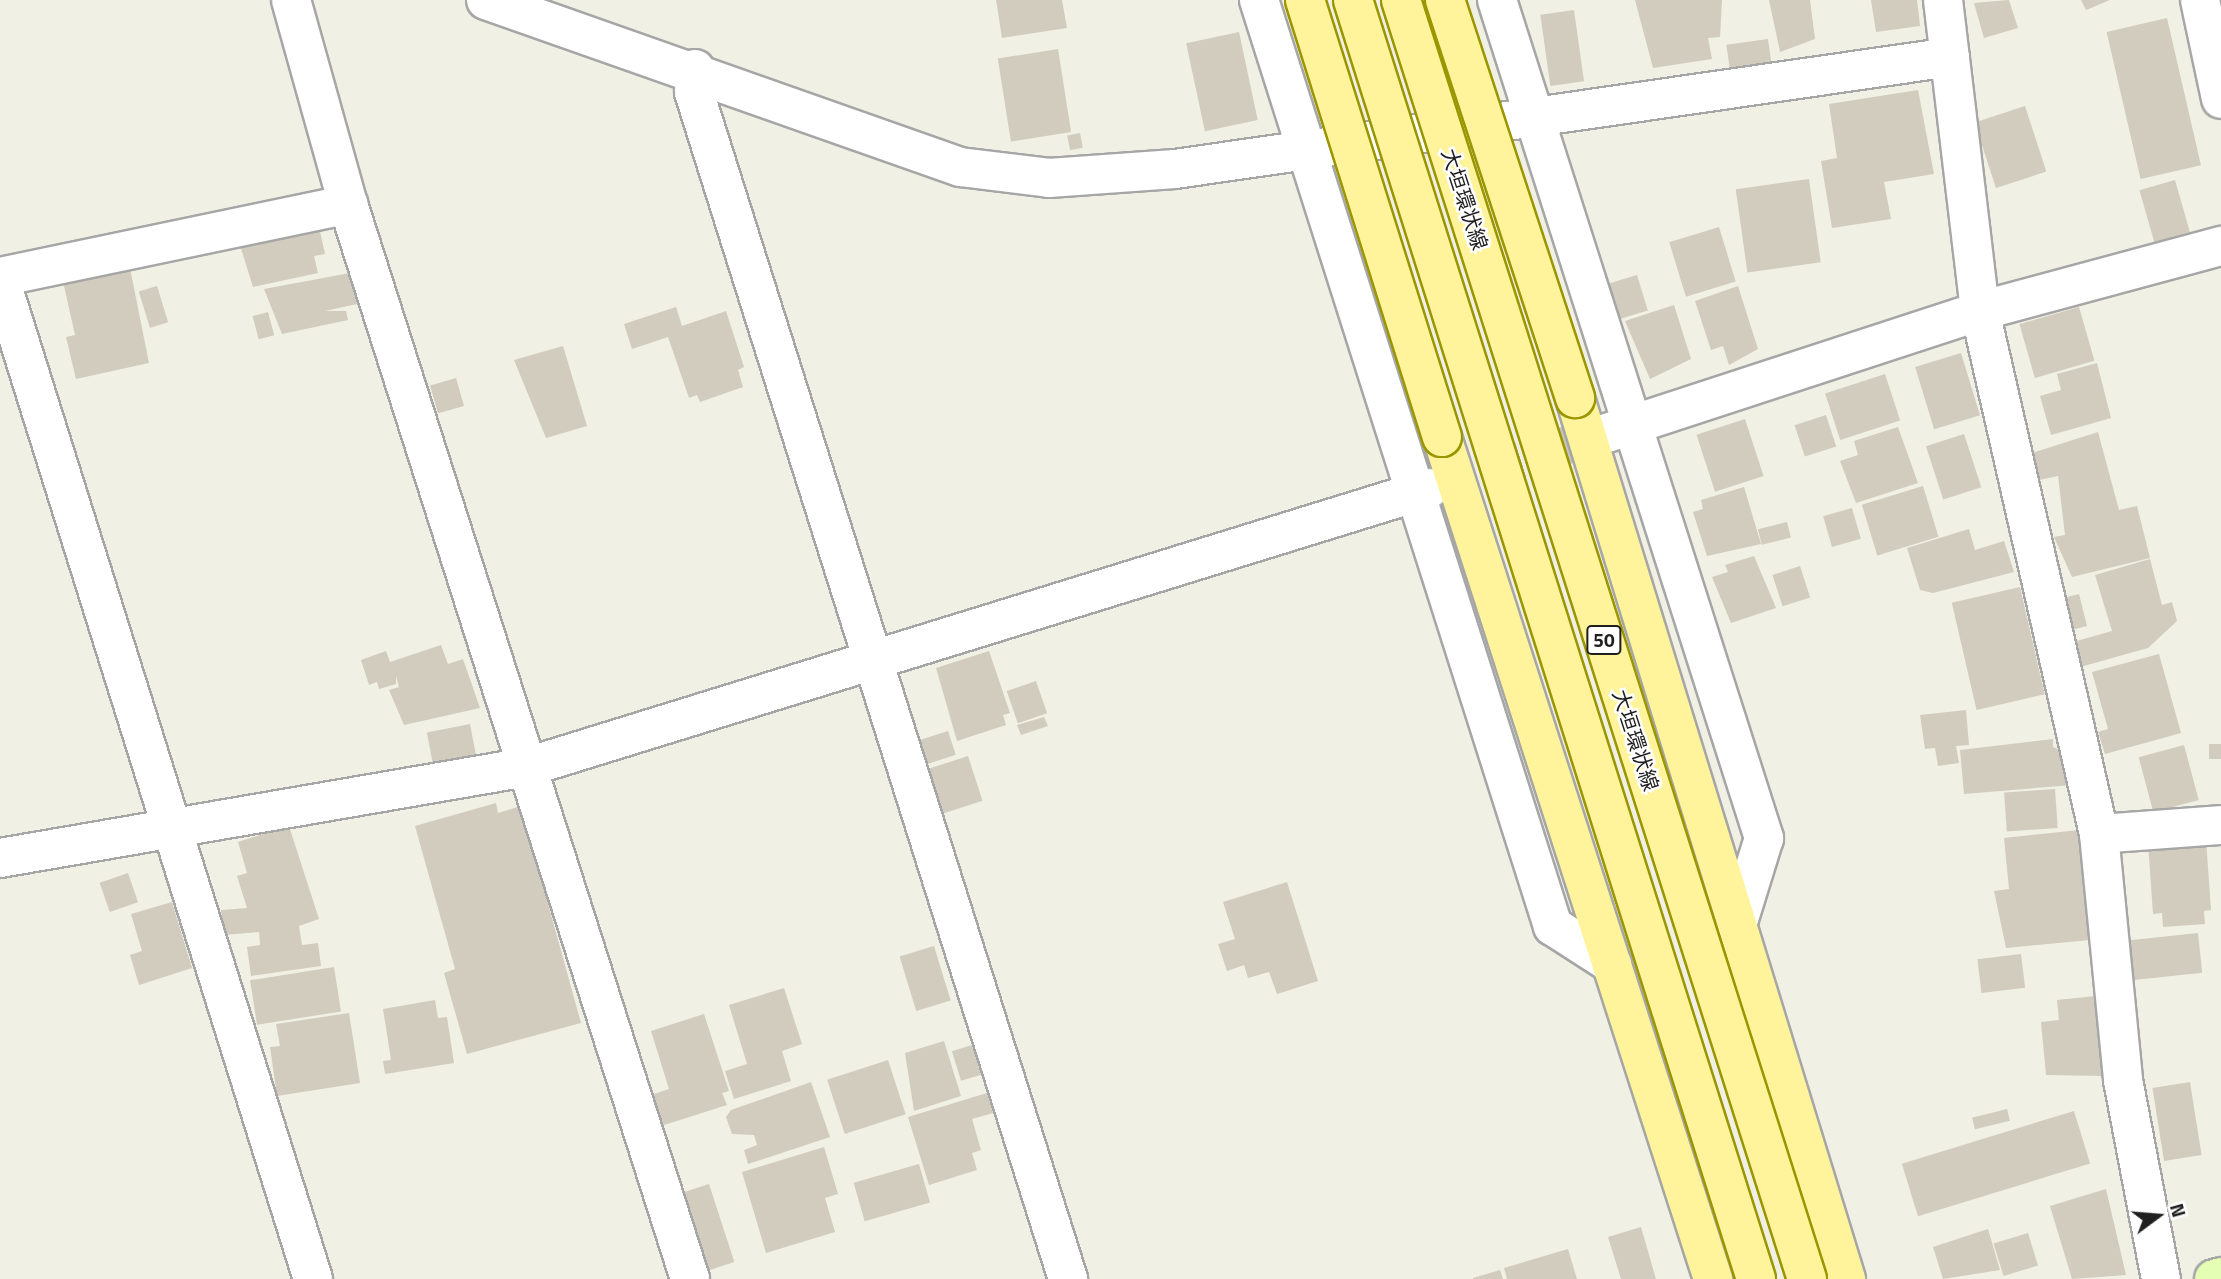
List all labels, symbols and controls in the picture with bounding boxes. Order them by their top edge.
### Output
street label: 大垣環状線 [1437,145,1493,253]
road number: 50 [1585,624,1623,656]
street label: 大垣環状線 [1608,686,1664,794]
north arrow [2123,1181,2193,1251]
text: N [2163,1200,2194,1220]

